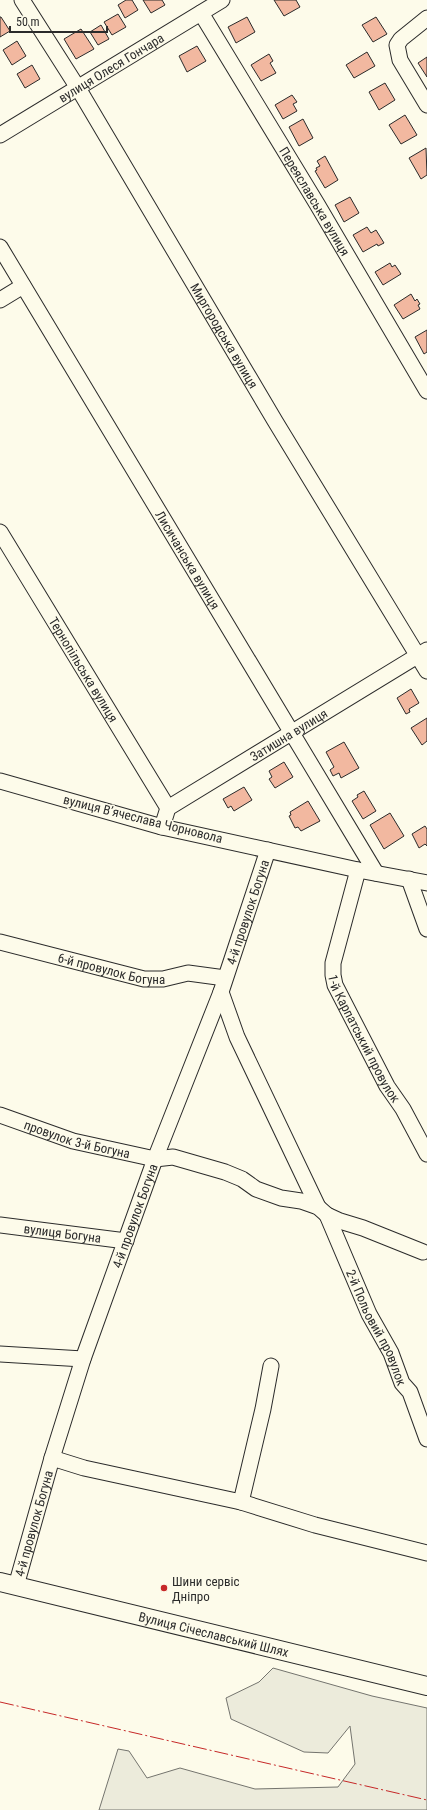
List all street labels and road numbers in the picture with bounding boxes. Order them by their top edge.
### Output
street label: вулиця Олеся Гончара [56,30,166,105]
street label: Переяславська вулиця [277,144,353,258]
street label: Миргородська вулиця [188,280,261,391]
street label: Лисичанська вулиця [153,508,223,612]
street label: Тернопільська вулиця [46,614,121,725]
street label: Затишна вулиця [247,705,330,764]
street label: вулиця Вʼячеслава Чорновола [62,792,224,846]
street label: 4-й провулок Богуна [223,858,272,967]
street label: 6-й провулок Богуна [56,950,165,987]
street label: 1-й Карпатський провулок [326,973,404,1106]
street label: провулок 3-й Богуна [22,1117,132,1161]
street label: 4-й провулок Богуна [109,1162,160,1270]
street label: вулиця Богуна [23,1221,102,1245]
street label: 2-й Польовий провулок [343,1267,410,1388]
street label: 4-й провулок Богуна [12,1469,56,1578]
street label: Вулиця Січеславський Шлях [137,1609,291,1660]

